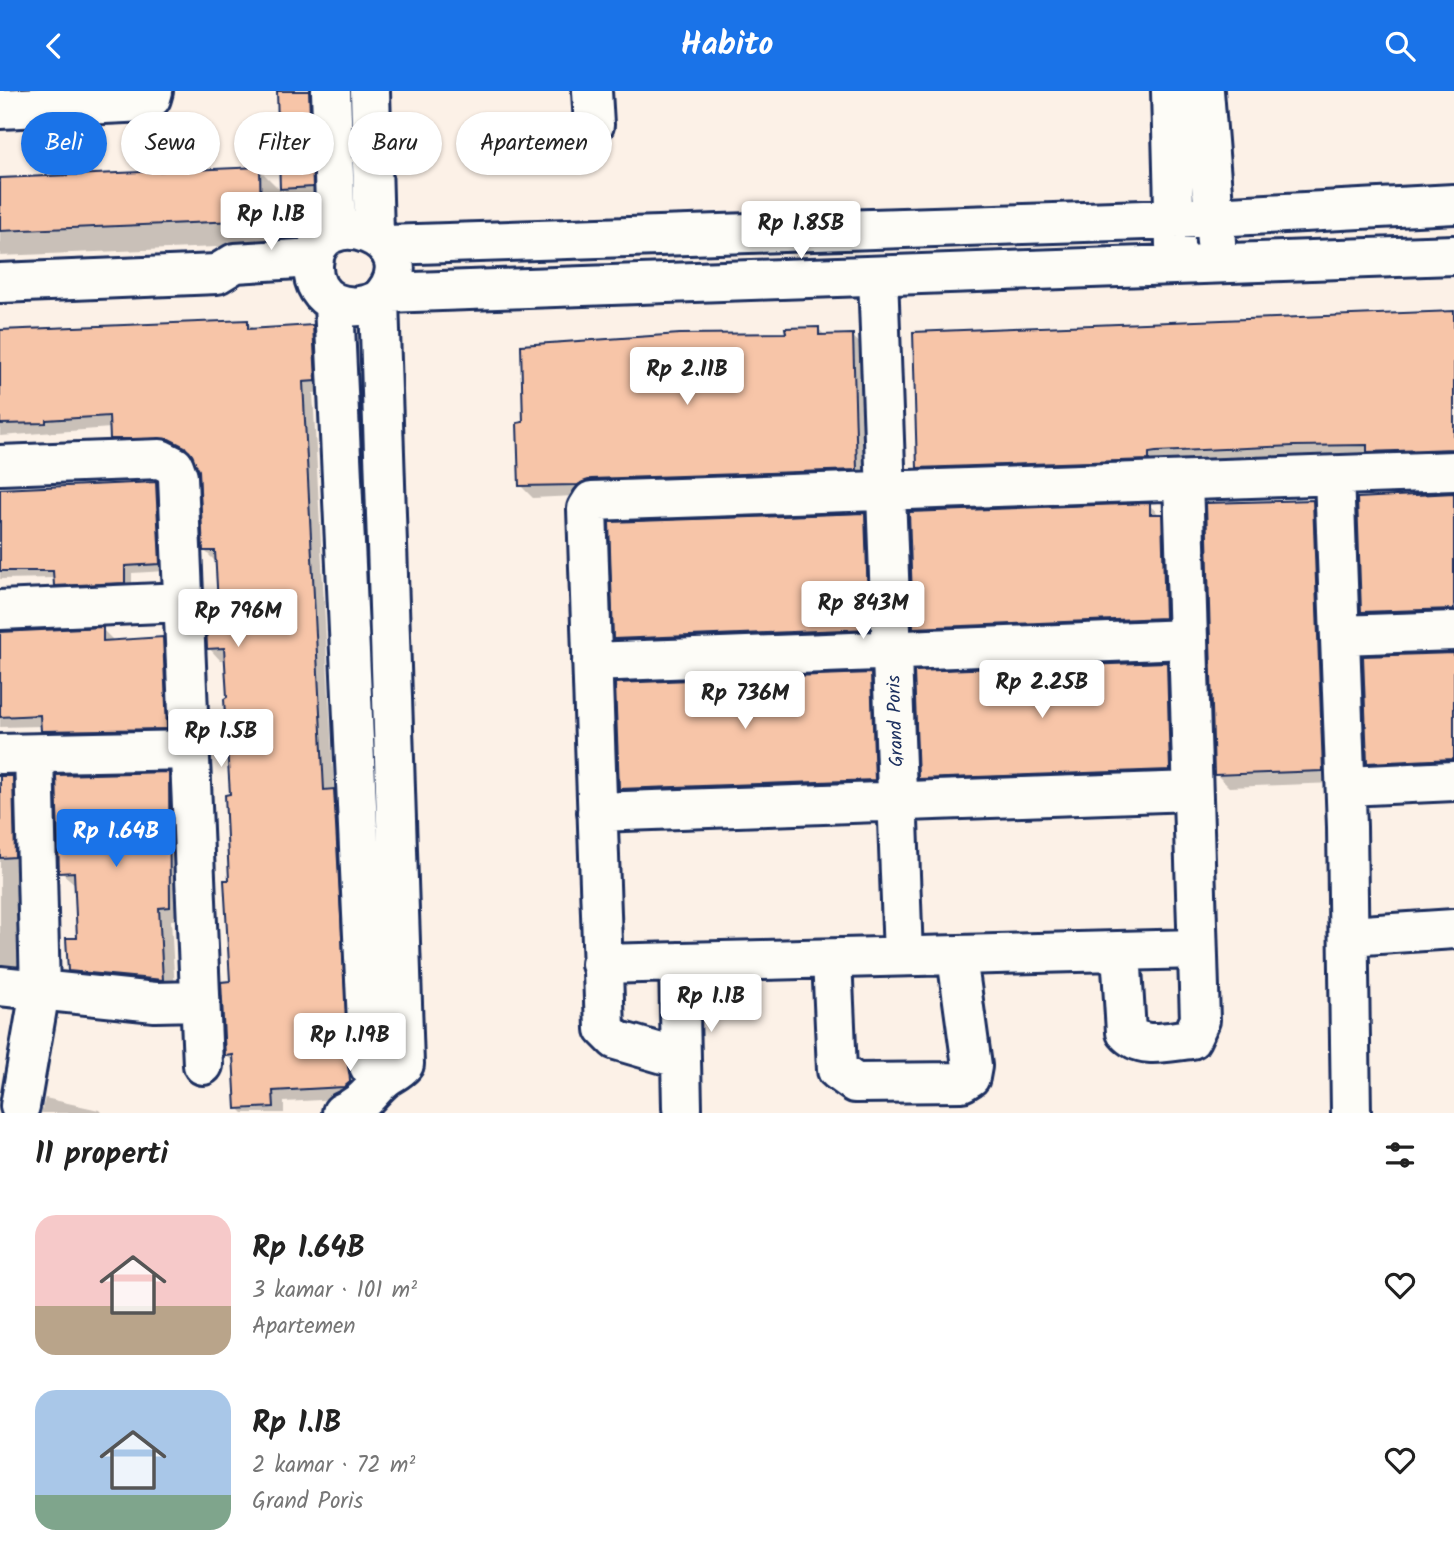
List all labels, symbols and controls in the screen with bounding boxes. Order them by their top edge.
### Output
text: Habito [681,20,773,71]
icon: back [35,27,73,65]
icon: search [1381,27,1419,65]
chip: Beli [21,112,107,175]
chip: Sewa [121,112,220,175]
chip: Filter [234,112,334,175]
chip: Baru [348,112,442,175]
chip: Apartemen [456,112,612,175]
pin: Rp 1.1B [206,193,336,252]
text: Rp 1.1B [237,197,305,233]
pin: Rp 1.85B [729,201,873,261]
text: Rp 1.85B [757,206,845,242]
pin: Rp 2.11B [615,347,759,407]
text: Rp 2.11B [646,352,728,388]
pin: Rp 843M [798,581,928,641]
text: Rp 843M [817,586,909,622]
pin: Rp 796M [173,589,303,649]
text: Rp 796M [194,594,282,630]
pin: Rp 2.25B [970,661,1114,720]
text: Rp 2.25B [995,665,1089,701]
pin: Rp 736M [680,671,810,731]
street label: Grand Poris [879,675,913,767]
text: Rp 736M [701,676,789,712]
pin: Rp 1.5B [156,709,286,769]
text: Rp 1.5B [184,714,258,750]
pin: Rp 1.64B [44,809,188,869]
text: Rp 1.64B [73,814,159,850]
pin: Rp 1.1B [646,975,776,1034]
text: Rp 1.1B [677,979,745,1015]
pin: Rp 1.19B [278,1013,422,1073]
text: Rp 1.19B [310,1018,390,1054]
text: 11 properti [35,1131,168,1179]
icon: filters [1381,1136,1419,1174]
text: Rp 1.64B [252,1225,365,1273]
icon: home [91,1243,175,1327]
icon: heart [1381,1266,1419,1304]
text: 3 kamar · 101 m² [252,1273,417,1309]
text: Apartemen [252,1309,356,1345]
text: Rp 1.1B [252,1400,342,1448]
icon: home [91,1418,175,1502]
icon: heart [1381,1441,1419,1479]
text: 2 kamar · 72 m² [252,1448,415,1484]
text: Grand Poris [252,1484,363,1520]

